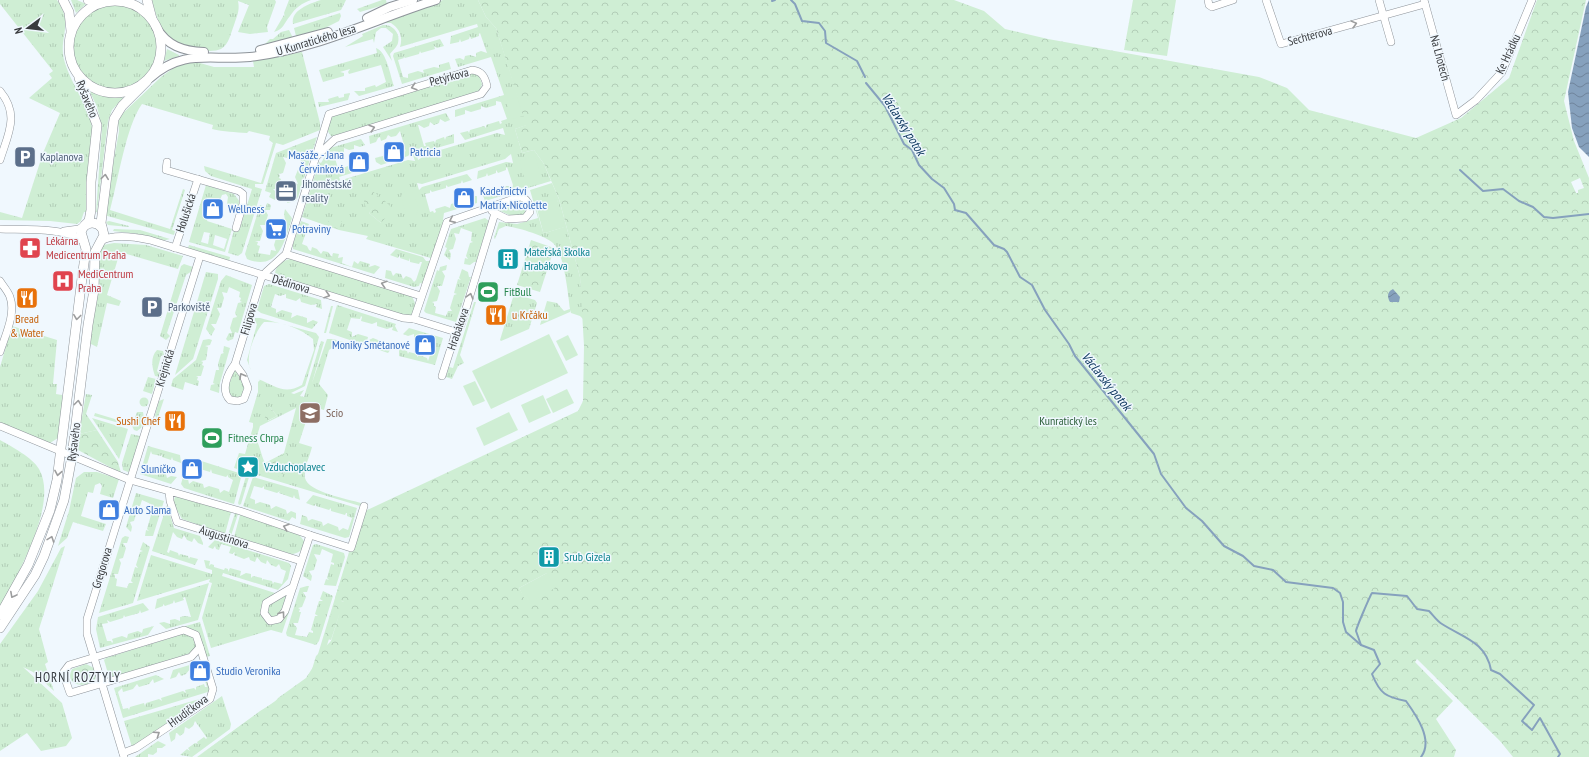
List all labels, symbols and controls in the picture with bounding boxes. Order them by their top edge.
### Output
north arrow [8,8,48,48]
street label: U Kunratického lesa [274,20,358,59]
one-way arrow [1351,20,1358,29]
street label: Sechterova [1286,22,1334,49]
text: N [11,26,26,35]
street label: Ke Hrádku [1492,31,1523,76]
street label: Na Lhotech [1427,33,1454,82]
street label: Petýrkova [428,64,470,89]
street label: Ryšavého [73,78,102,120]
one-way arrow [411,82,418,91]
water label: Václavský potok [878,90,931,160]
one-way arrow [368,124,375,133]
shop icon: Patricia [381,139,407,165]
parking icon: Kaplanova [12,144,38,170]
place label: Patricia [410,144,441,159]
place label: Masáže - Jana Červinková [288,147,344,176]
place label: Kaplanova [40,149,83,164]
shop icon: Masáže - Jana Červinková [346,149,372,175]
one-way arrow [101,174,110,180]
place label: Jihoměstské reality [301,176,352,205]
office icon: Jihoměstské reality [273,178,299,204]
place label: Kadeřnictví Matrix-Nicolette [480,183,547,212]
shop icon: Kadeřnictví Matrix-Nicolette [451,185,477,211]
street label: Holušická [172,191,199,234]
shop icon: Wellness [200,196,226,222]
place label: Wellness [228,201,265,216]
one-way arrow [449,215,456,223]
supermarket icon: Potraviny [263,216,289,242]
place label: Potraviny [292,221,331,236]
place label: Lékárna Medicentrum Praha [46,233,126,262]
pharmacy icon: Lékárna Medicentrum Praha [17,235,43,261]
place label: Mateřská školka Hrabákova [524,244,590,273]
building icon: Mateřská školka Hrabákova [495,246,521,272]
place label: MediCentrum Praha [78,266,134,295]
hospital icon: MediCentrum Praha [50,268,76,294]
street label: Dědinova [270,271,312,296]
sports icon: FitBull [475,279,501,305]
one-way arrow [380,280,387,289]
place label: FitBull [504,284,532,299]
restaurant icon: Bread & Water [14,285,40,311]
one-way arrow [324,290,331,299]
one-way arrow [465,292,474,299]
parking icon: Parkoviště [139,294,165,320]
place label: Parkoviště [168,299,210,314]
street label: Filipova [237,301,260,337]
restaurant icon: u Krčáku [483,302,509,328]
street label: Hrabákova [443,306,472,352]
place label: u Krčáku [512,307,548,322]
place label: Bread & Water [10,311,45,340]
one-way arrow [73,313,82,320]
shop icon: Moniky Smétanové [412,332,438,358]
place label: Moniky Smétanové [332,337,410,352]
street label: Krejnická [152,347,177,388]
water label: Václavský potok [1078,348,1137,416]
one-way arrow [240,373,247,380]
one-way arrow [74,400,83,407]
school or university icon: Scio [297,400,323,426]
place label: Scio [326,405,343,420]
restaurant icon: Sushi Chef [162,408,188,434]
place label: Sushi Chef [116,413,161,428]
park label: Kunratický les [1039,413,1097,428]
street label: Ryšavého [64,422,83,462]
sports icon: Fitness Chrpa [199,425,225,451]
place label: Fitness Chrpa [228,430,284,445]
place icon: Vzduchoplavec [235,454,261,480]
shop icon: Sluníčko [179,456,205,482]
place label: Vzduchoplavec [263,459,326,474]
place label: Sluníčko [141,461,176,476]
one-way arrow [54,470,63,476]
shop icon: Auto Slama [96,497,122,523]
place label: Auto Slama [124,502,171,517]
street label: Augustinova [198,522,251,552]
one-way arrow [283,523,290,532]
one-way arrow [46,535,54,542]
building icon: Srub Gizela [536,544,562,570]
street label: Gregorova [88,545,115,590]
place label: Srub Gizela [564,549,611,564]
one-way arrow [10,590,18,598]
one-way arrow [277,612,284,619]
shop icon: Studio Veronika [187,658,213,684]
place label: Studio Veronika [216,663,281,678]
district label: HORNÍ ROZTYLY [35,669,121,686]
street label: Hrudičkova [165,691,211,730]
one-way arrow [152,732,159,739]

